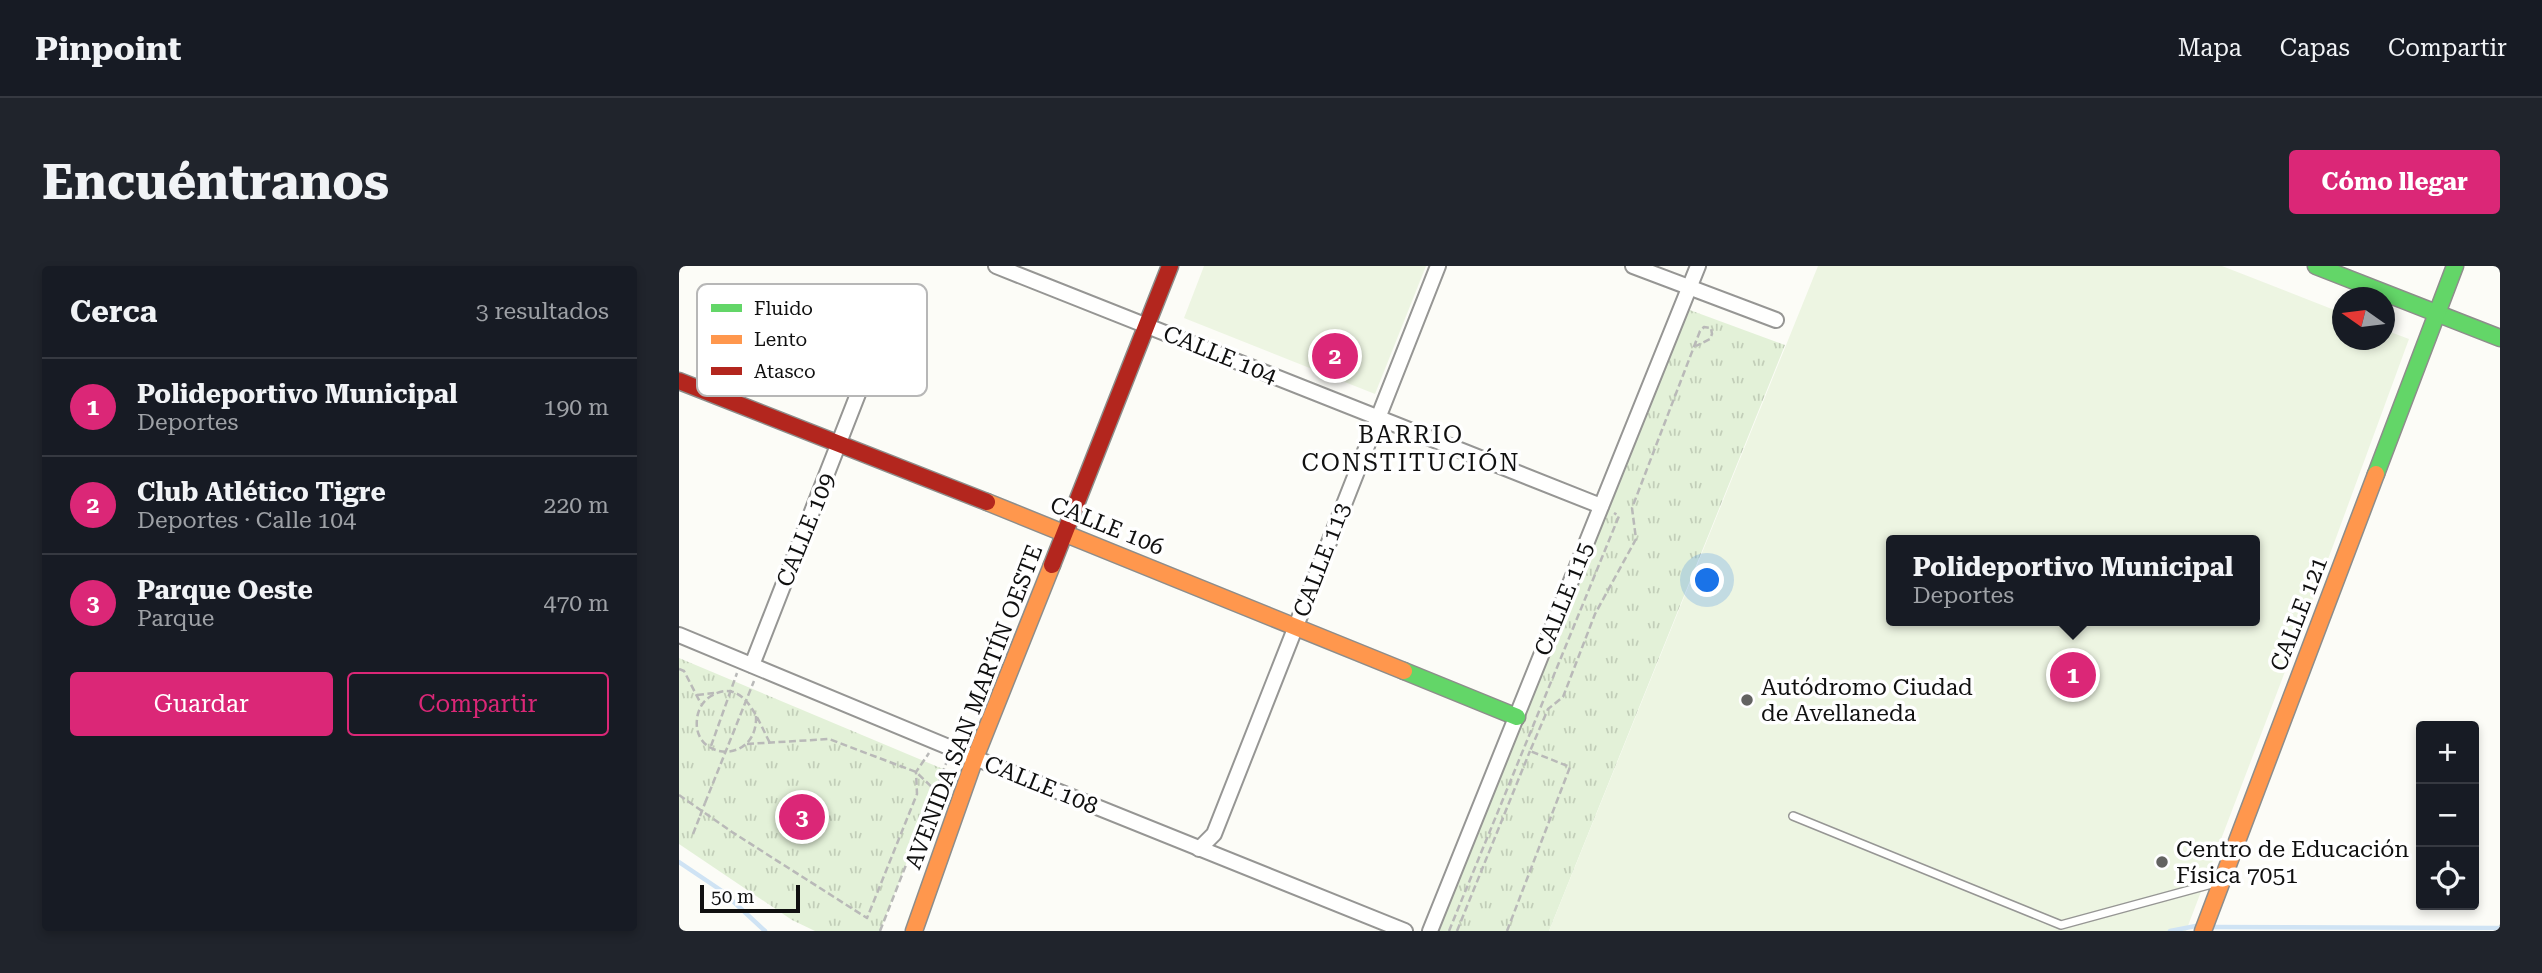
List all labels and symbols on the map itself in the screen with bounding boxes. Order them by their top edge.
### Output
legend [697,284,927,396]
north arrow [2332,287,2395,350]
text: Fluido [754,297,813,320]
street label: CALLE 104 [1159,320,1281,390]
text: Lento [754,328,807,351]
pin: 2 [1312,330,1358,382]
text: Atasco [754,360,816,383]
district label: BARRIO CONSTITUCIÓN [1302,421,1520,477]
street label: CALLE 109 [771,469,841,591]
street label: CALLE 106 [1046,491,1168,561]
street label: CALLE 113 [1288,499,1356,621]
street label: CALLE 115 [1529,538,1599,660]
street label: AVENIDA SAN MARTÍN OESTE [900,541,1048,873]
street label: CALLE 121 [2265,553,2333,675]
your location [1690,563,1724,597]
pin: 1 [2050,649,2096,701]
place label: Autódromo Ciudad de Avellaneda [1761,674,1973,727]
marker: Autódromo Ciudad de Avellaneda [1739,692,1755,708]
street label: CALLE 108 [980,750,1102,820]
pin: 3 [779,791,825,843]
place label: Centro de Educación Física 7051 [2176,836,2409,889]
marker: Centro de Educación Física 7051 [2154,854,2170,870]
scale bar [700,882,800,914]

